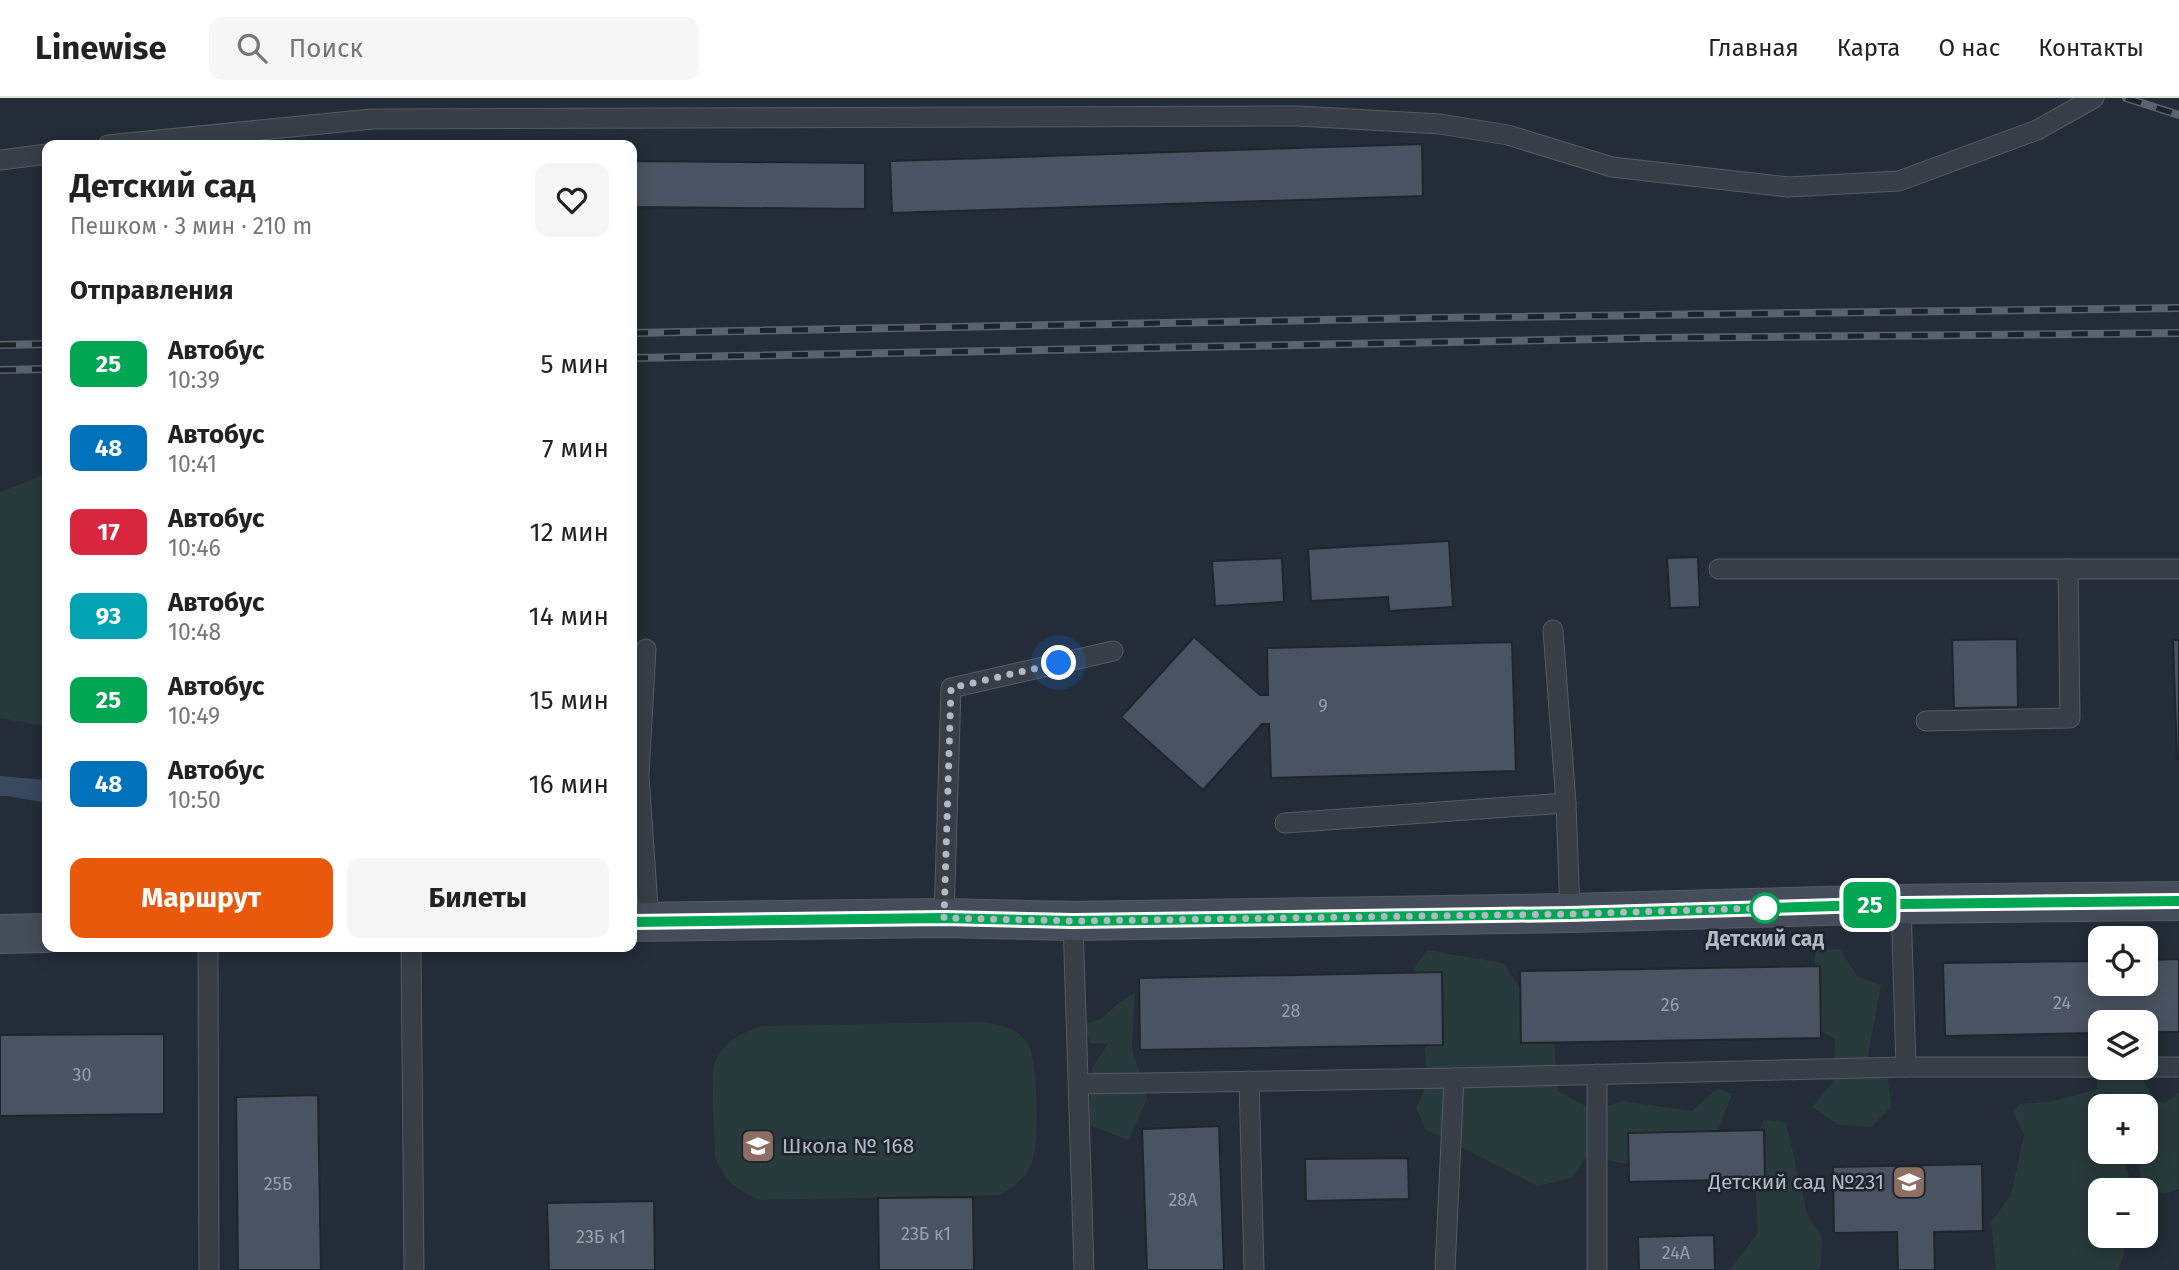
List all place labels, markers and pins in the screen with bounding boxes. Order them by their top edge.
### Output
marker: Детский сад [1750,893,1780,923]
place label: Детский сад [1705,926,1824,952]
school or university icon: Школа № 168 [739,1127,777,1165]
place label: Школа № 168 [782,1133,914,1159]
school or university icon: Детский сад №231 [1890,1163,1928,1201]
place label: Детский сад №231 [1707,1169,1884,1195]

